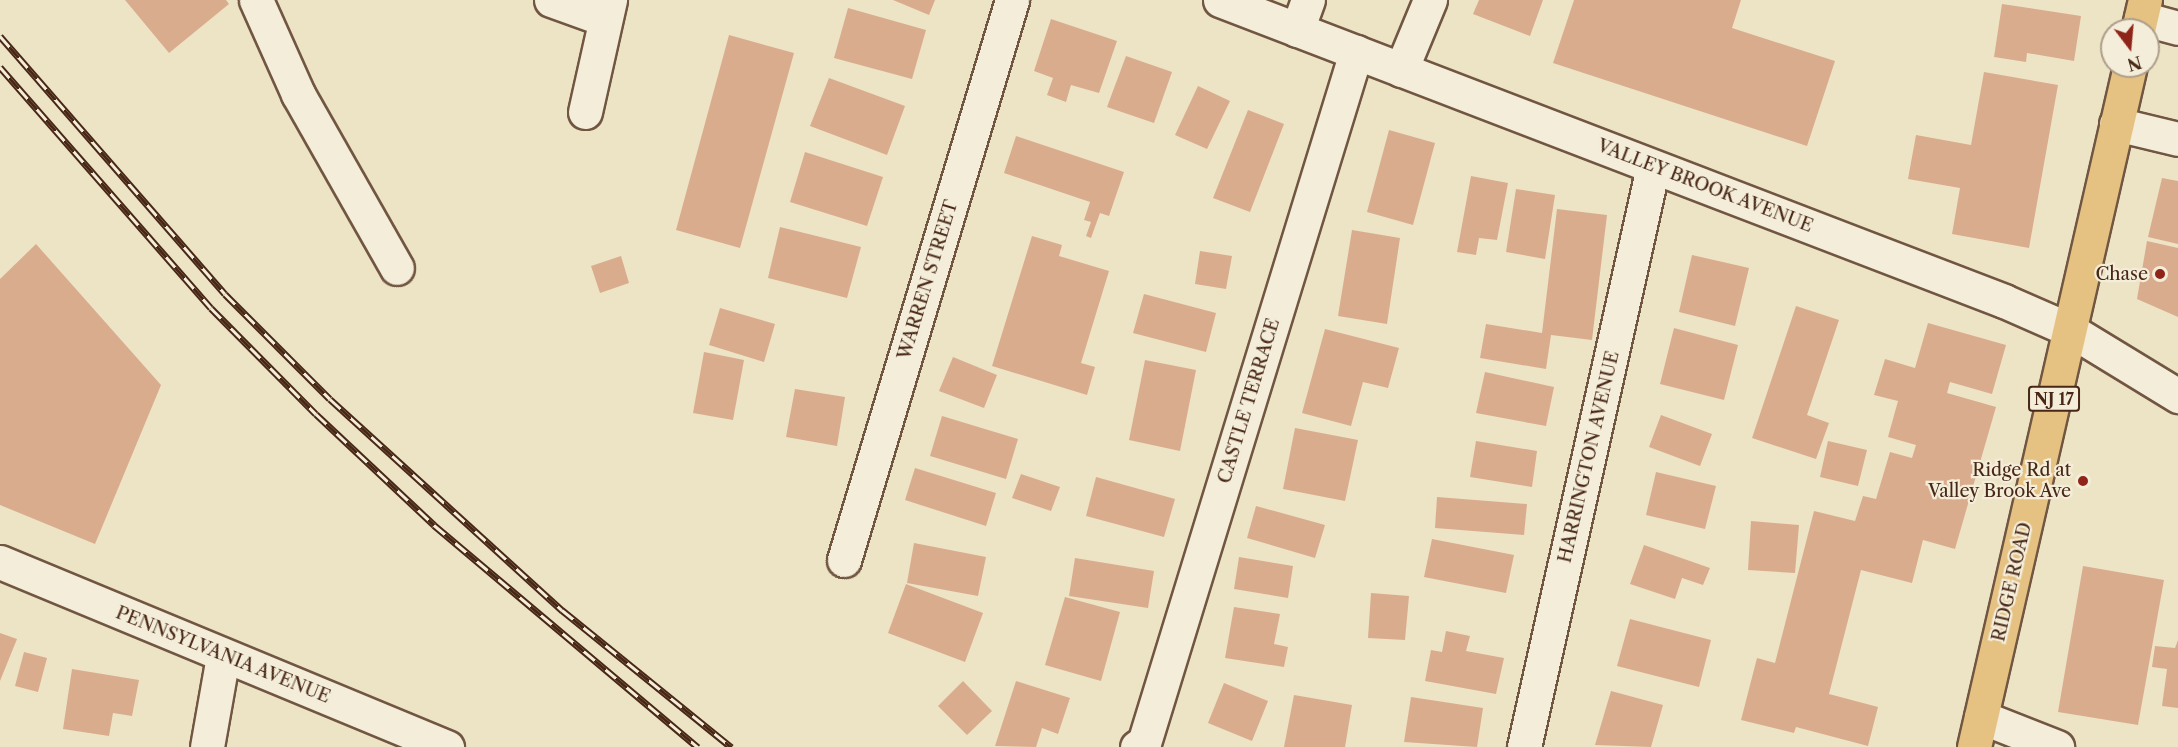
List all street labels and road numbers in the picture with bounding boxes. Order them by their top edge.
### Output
street label: VALLEY BROOK AVENUE [1593,135,1817,237]
street label: WARREN STREET [893,198,963,362]
street label: CASTLE TERRACE [1214,316,1284,486]
street label: HARRINGTON AVENUE [1554,349,1624,565]
road number: NJ 17 [2027,386,2081,412]
street label: RIDGE ROAD [1988,520,2036,644]
street label: PENNSYLVANIA AVENUE [112,602,334,708]

